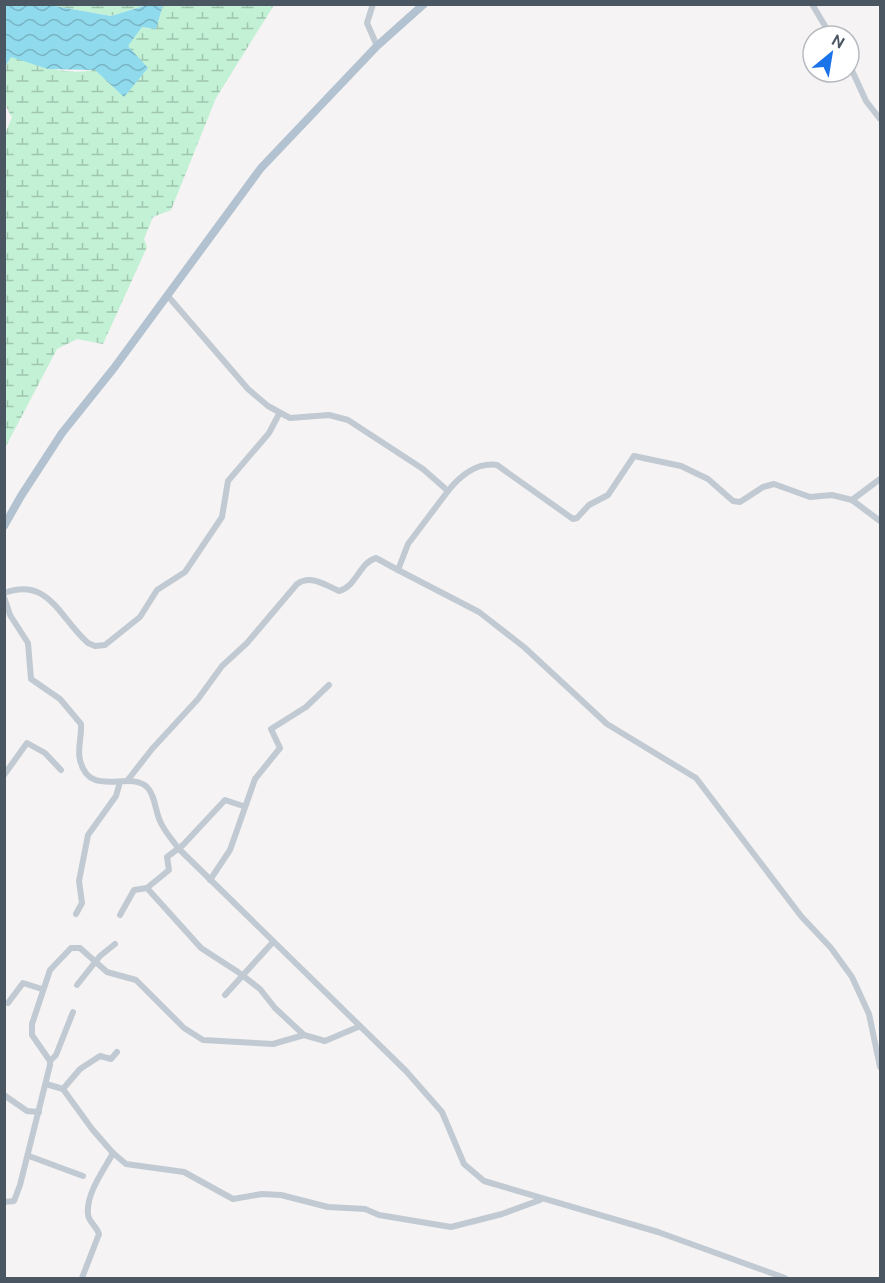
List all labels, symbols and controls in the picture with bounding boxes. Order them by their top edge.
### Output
north arrow [801,24,861,84]
text: N [829,30,848,52]

